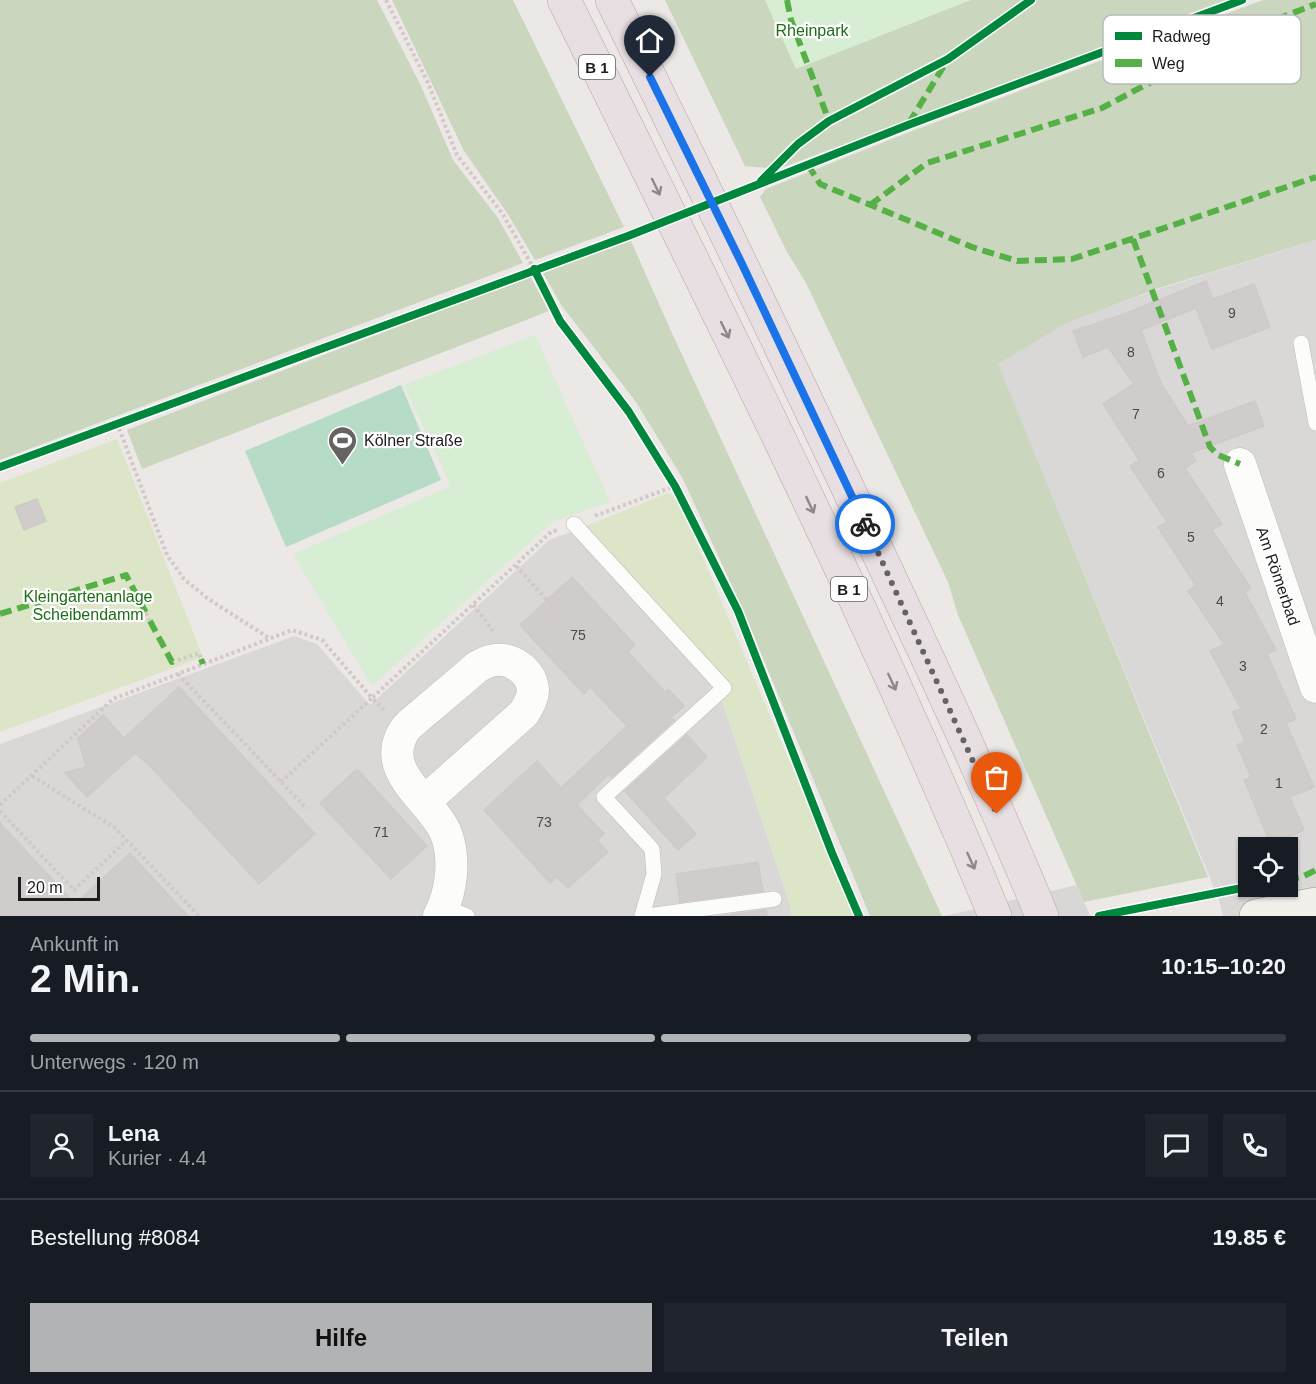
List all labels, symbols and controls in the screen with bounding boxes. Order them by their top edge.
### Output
pin [624,15,675,77]
legend [1103,15,1301,84]
park label: Rheinpark [776,22,849,39]
icon: home [633,24,666,57]
text: Radweg [1152,28,1211,45]
road number: B 1 [579,55,615,79]
text: Weg [1152,55,1185,72]
one-way arrow [650,178,662,196]
house number: 9 [1228,305,1236,321]
one-way arrow [720,320,732,338]
house number: 8 [1127,344,1135,360]
house number: 7 [1132,406,1140,422]
sports icon: Kölner Straße [327,424,359,466]
place label: Kölner Straße [364,432,463,449]
house number: 6 [1157,465,1165,481]
courier [835,494,895,554]
one-way arrow [805,496,817,514]
icon: bike [849,508,882,541]
street label: Am Römerbad [1253,524,1303,628]
house number: 5 [1187,529,1195,545]
road number: B 1 [831,577,867,601]
park label: Kleingartenanlage Scheibendamm [24,588,153,623]
house number: 4 [1216,593,1224,609]
house number: 75 [570,627,586,643]
house number: 3 [1239,658,1247,674]
one-way arrow [887,673,899,691]
house number: 2 [1260,721,1268,737]
pin [971,752,1022,814]
icon: bag [980,761,1013,794]
house number: 1 [1275,775,1283,791]
house number: 73 [536,814,552,830]
house number: 71 [373,824,389,840]
map controls [1238,837,1298,897]
button: locate [1238,837,1298,897]
one-way arrow [966,851,978,869]
scale bar [18,874,100,902]
text: 20 m [27,879,63,896]
text: Ankunft in [30,933,119,955]
text: 10:15–10:20 [1161,954,1286,979]
text: 2 Min. [30,957,141,1000]
text: Unterwegs · 120 m [30,1051,199,1073]
button: person [30,1114,93,1177]
button: chat [1145,1114,1208,1177]
button: phone [1223,1114,1286,1177]
text: Lena [108,1121,159,1146]
text: Kurier · 4.4 [108,1147,207,1169]
text: Bestellung #8084 [30,1225,200,1250]
text: 19.85 € [1213,1225,1286,1250]
button: Hilfe [30,1303,652,1372]
button: Teilen [664,1303,1286,1372]

